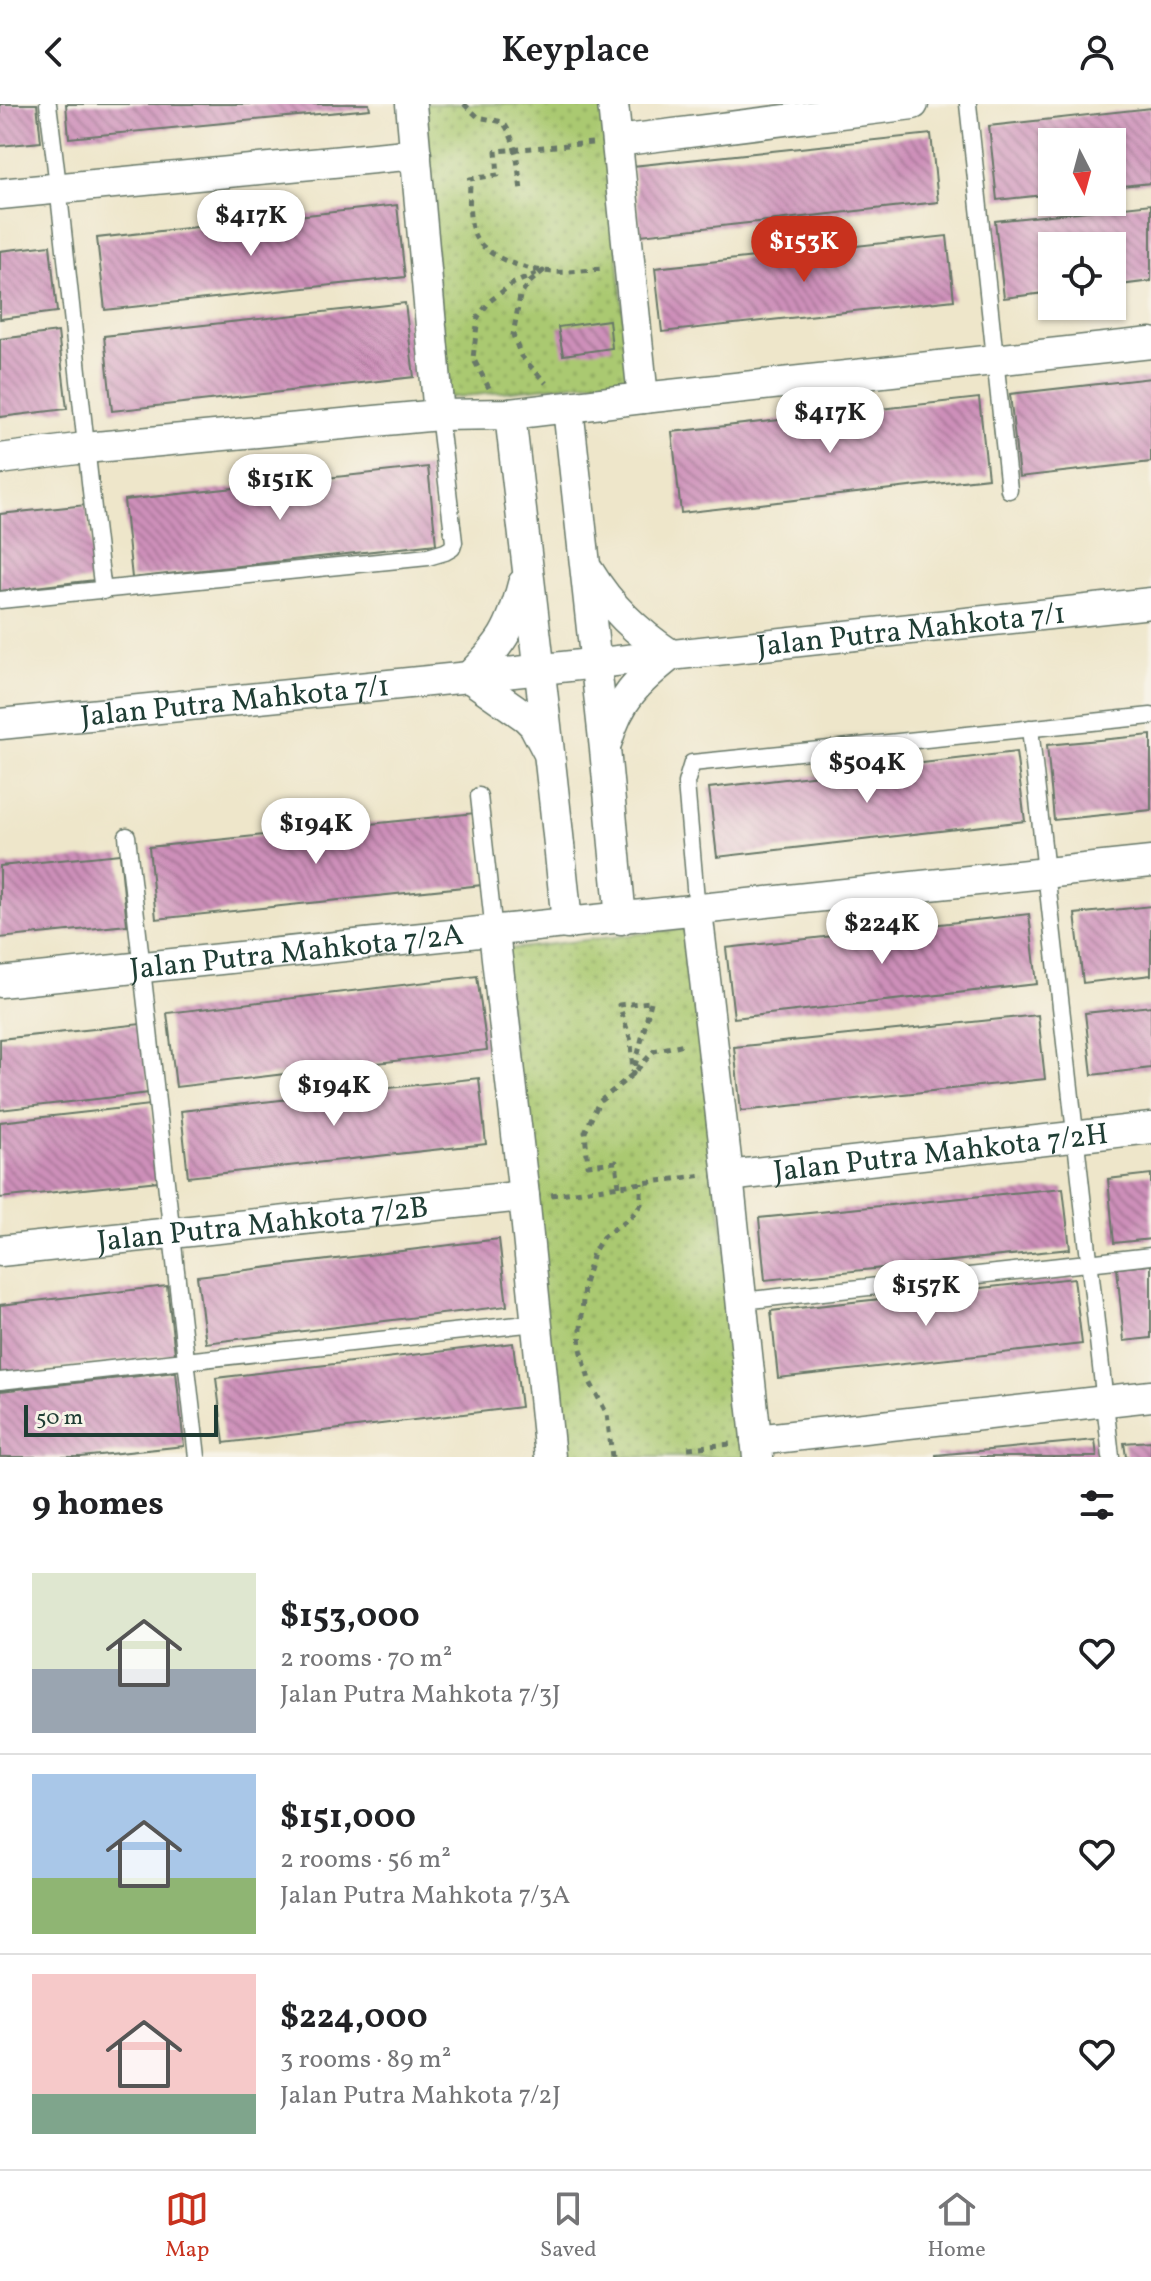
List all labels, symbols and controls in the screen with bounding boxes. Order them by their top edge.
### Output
text: Keyplace [501,27,650,77]
icon: back [32,30,76,74]
icon: person [1075,30,1119,74]
north arrow [1038,128,1126,216]
map controls [1038,128,1126,320]
pin: $417K [195,190,307,258]
text: $417K [215,198,287,234]
pin: $153K [748,216,860,284]
text: $153K [769,224,839,260]
button: locate [1038,232,1126,320]
pin: $417K [774,387,886,455]
text: $417K [794,395,866,431]
pin: $151K [224,454,336,522]
text: $151K [247,462,313,498]
street label: Jalan Putra Mahkota 7/1 [755,593,1068,669]
street label: Jalan Putra Mahkota 7/1 [79,666,392,739]
pin: $504K [811,737,923,805]
text: $504K [829,745,905,781]
pin: $194K [260,798,372,866]
text: $194K [279,806,353,842]
pin: $224K [826,898,938,966]
text: $224K [844,906,920,942]
street label: Jalan Putra Mahkota 7/2A [128,915,466,991]
pin: $194K [278,1060,390,1128]
text: $194K [297,1068,371,1104]
street label: Jalan Putra Mahkota 7/2H [771,1114,1111,1194]
street label: Jalan Putra Mahkota 7/2B [95,1187,430,1264]
pin: $157K [870,1260,982,1328]
text: $157K [892,1268,960,1304]
scale bar [24,1401,218,1437]
text: 50 m [36,1403,83,1434]
text: 9 homes [32,1482,164,1529]
icon: filters [1075,1483,1119,1527]
text: $153,000 [280,1594,420,1641]
icon: home [96,1605,192,1701]
icon: heart [1075,1631,1119,1675]
text: 2 rooms · 70 m² [280,1641,452,1677]
text: Jalan Putra Mahkota 7/3J [280,1677,561,1713]
text: $151,000 [280,1795,416,1842]
icon: home [96,1806,192,1902]
icon: heart [1075,1832,1119,1876]
text: 2 rooms · 56 m² [280,1842,451,1878]
text: Jalan Putra Mahkota 7/3A [280,1878,570,1914]
text: $224,000 [280,1995,428,2042]
icon: home [96,2006,192,2102]
icon: heart [1075,2032,1119,2076]
text: 3 rooms · 89 m² [280,2042,451,2078]
text: Jalan Putra Mahkota 7/2J [280,2078,561,2114]
tab: Map [165,2187,209,2266]
tab: Saved [540,2187,597,2266]
tab: Home [927,2187,986,2266]

